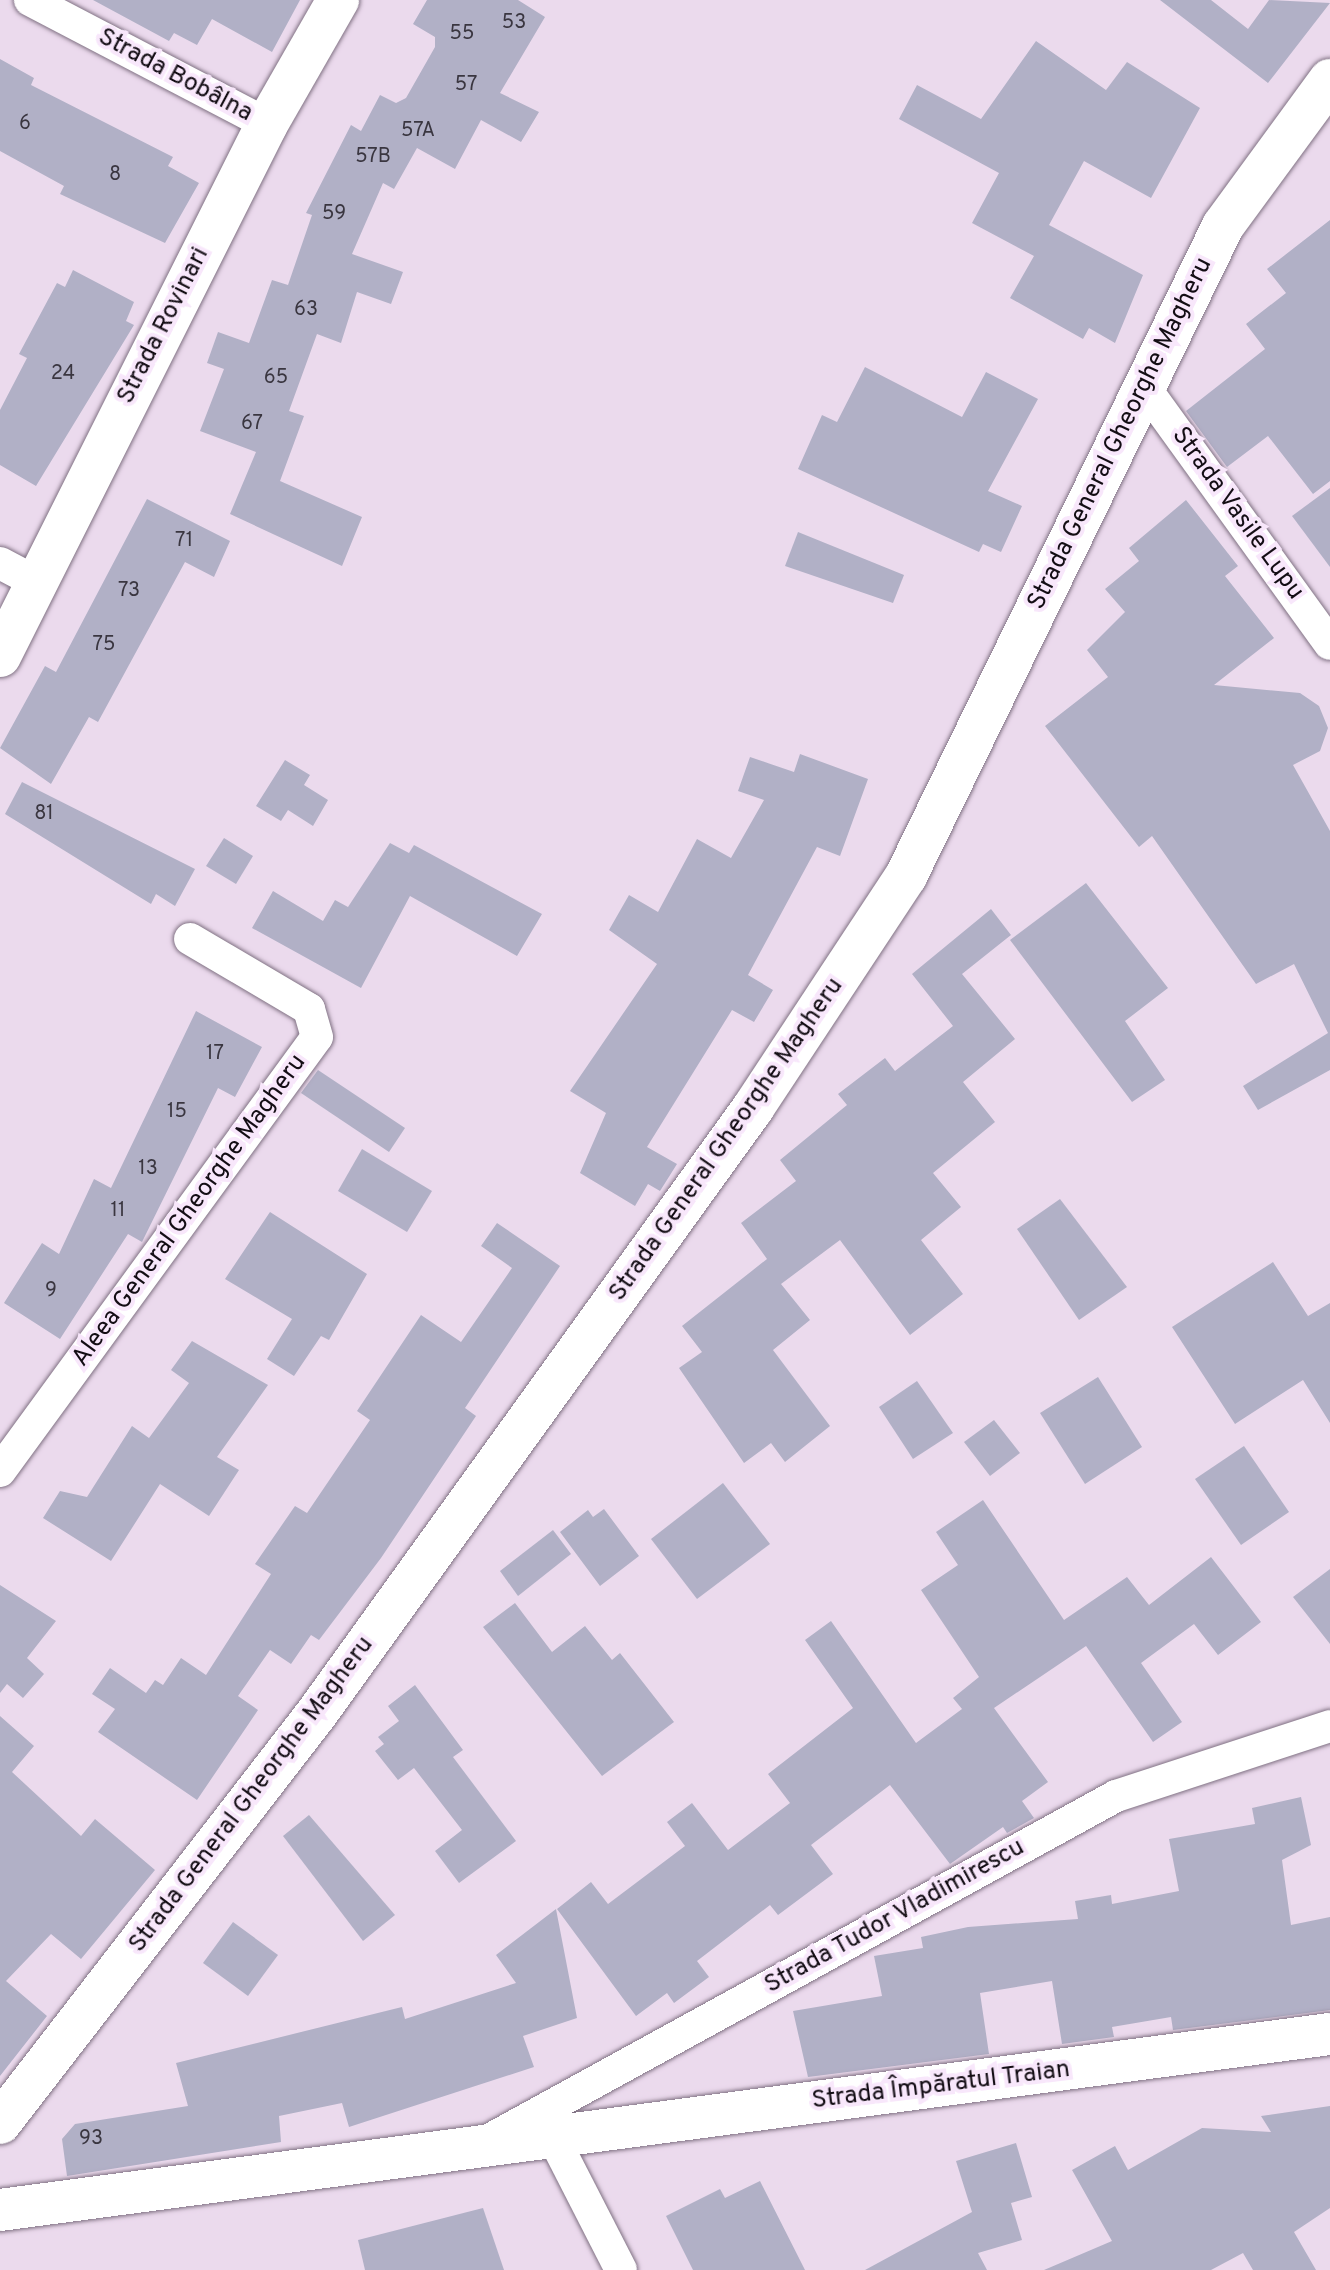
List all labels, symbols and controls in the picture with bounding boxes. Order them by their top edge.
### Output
house number: 53 [502,11,526,35]
house number: 55 [450,22,474,46]
street label: Strada Bobâlna [93,23,257,129]
house number: 57 [455,73,477,97]
house number: 6 [19,112,31,136]
house number: 57A [401,119,435,143]
house number: 57B [355,145,391,169]
house number: 8 [109,163,121,187]
house number: 59 [322,202,346,226]
street label: Strada Rovinari [112,243,216,409]
street label: Strada General Gheorghe Magheru [1023,253,1219,615]
house number: 63 [294,298,318,322]
house number: 24 [51,362,75,386]
house number: 65 [264,366,288,390]
house number: 67 [241,412,263,436]
street label: Strada Vasile Lupu [1164,421,1310,607]
house number: 71 [175,529,193,553]
house number: 73 [118,579,140,603]
house number: 75 [93,633,115,657]
house number: 81 [34,802,54,826]
street label: Strada General Gheorghe Magheru [603,973,851,1307]
house number: 17 [206,1042,224,1066]
street label: Aleea General Gheorghe Magheru [67,1049,313,1373]
house number: 15 [167,1100,187,1124]
house number: 13 [138,1157,158,1181]
house number: 11 [111,1199,125,1223]
house number: 9 [45,1279,57,1303]
street label: Strada General Gheorghe Magheru [123,1631,381,1959]
street label: Strada Tudor Vladimirescu [759,1833,1031,2001]
street label: Strada Împăratul Traian [810,2055,1072,2117]
house number: 93 [79,2127,103,2151]

